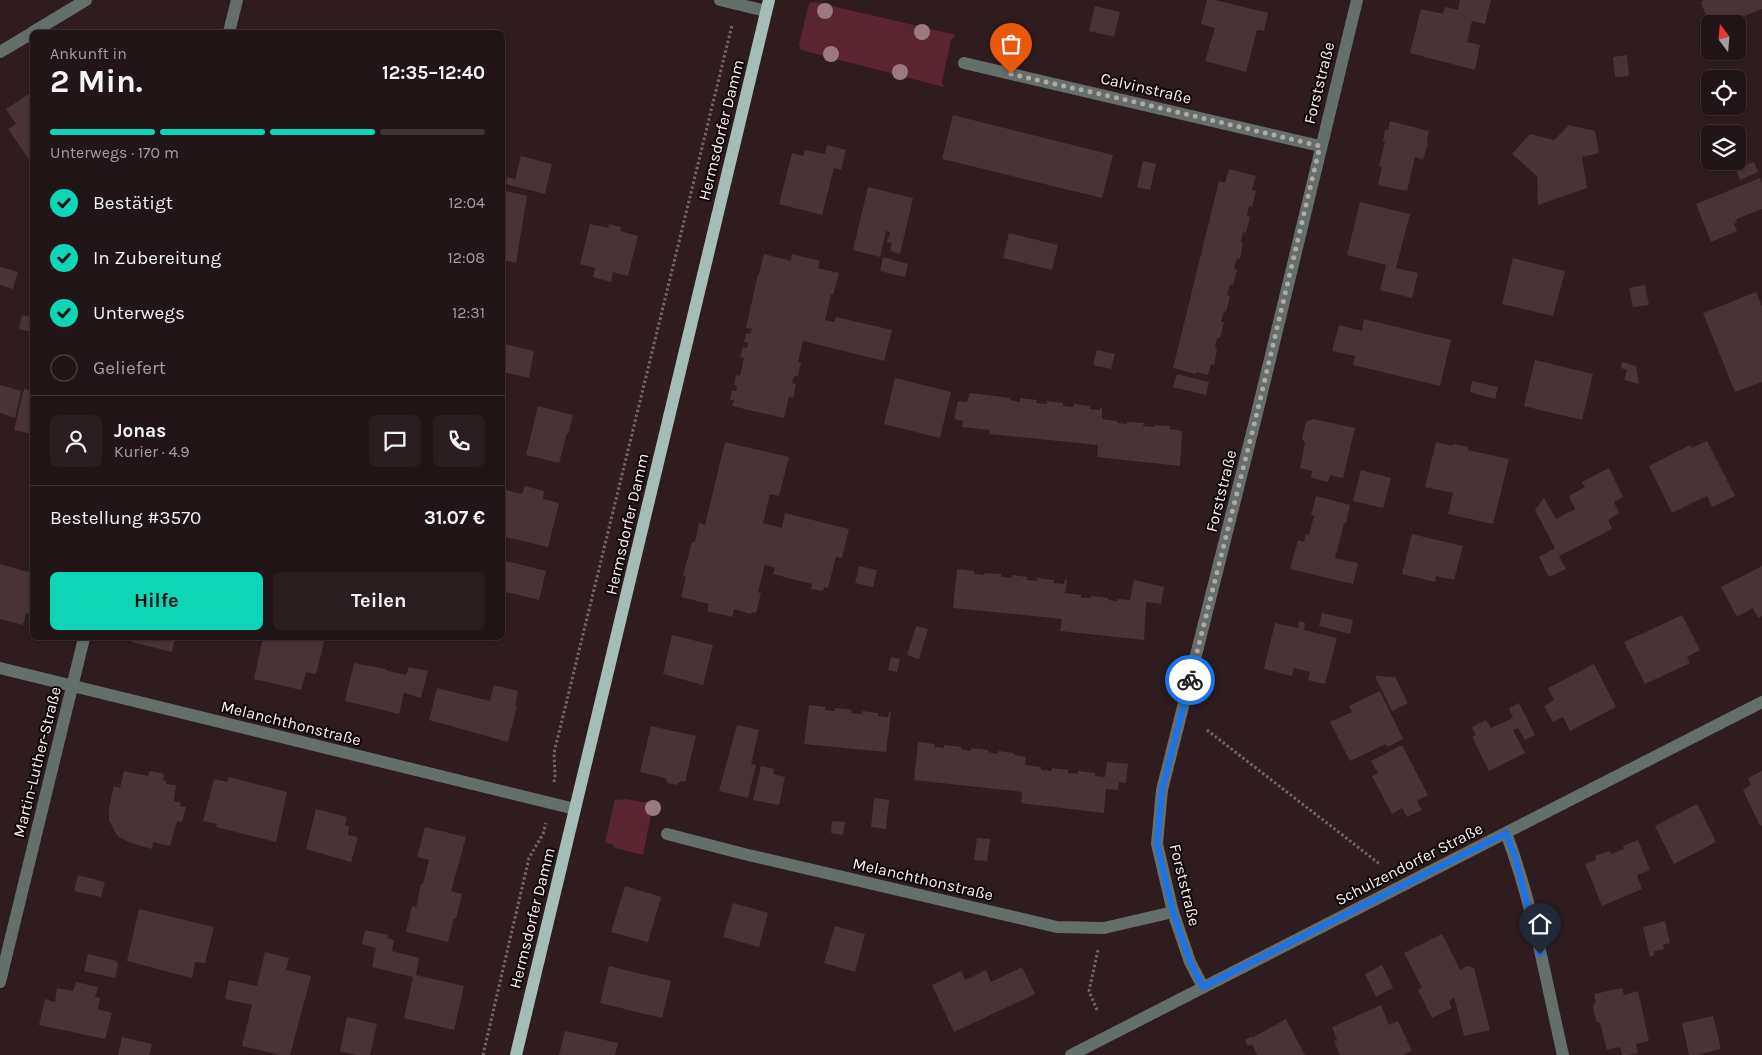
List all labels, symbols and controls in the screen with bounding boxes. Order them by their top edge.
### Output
north arrow [1701,15,1746,60]
map controls [1701,15,1746,170]
pin [990,23,1032,74]
icon: bag [997,30,1025,58]
street label: Forststraße [1300,40,1338,126]
text: Ankunft in [50,44,127,63]
street label: Hermsdorfer Damm [694,58,748,202]
text: 12:35–12:40 [382,62,485,84]
text: 2 Min. [50,63,143,100]
street label: Calvinstraße [1099,68,1193,108]
button: locate [1701,70,1746,115]
button: layers [1701,125,1746,170]
text: Unterwegs · 170 m [50,143,179,162]
icon: check [50,189,78,217]
text: Bestätigt [93,192,173,214]
text: 12:04 [448,193,485,212]
icon: check [50,244,78,272]
text: In Zubereitung [93,247,221,269]
text: 12:08 [447,248,485,267]
icon: check [50,299,78,327]
text: Unterwegs [93,302,185,324]
text: 12:31 [452,303,485,322]
text: Geliefert [93,357,166,379]
button: person [50,415,102,467]
button: chat [369,415,421,467]
button: phone [433,415,485,467]
text: Jonas [114,420,166,442]
text: Kurier · 4.9 [114,442,190,461]
street label: Forststraße [1202,448,1240,534]
street label: Hermsdorfer Damm [601,451,653,597]
text: Bestellung #3570 [50,507,201,529]
text: 31.07 € [424,507,485,529]
button: Hilfe [50,572,263,630]
button: Teilen [273,572,485,630]
courier [1165,655,1215,705]
icon: bike [1176,666,1204,694]
street label: Martin-Luther-Straße [9,685,65,839]
street label: Melanchthonstraße [219,696,363,750]
street label: Schulzendorfer Straße [1332,819,1486,909]
street label: Forststraße [1166,842,1204,928]
street label: Hermsdorfer Damm [505,846,559,990]
street label: Melanchthonstraße [851,854,995,904]
pin [1519,903,1561,954]
icon: home [1526,910,1554,938]

